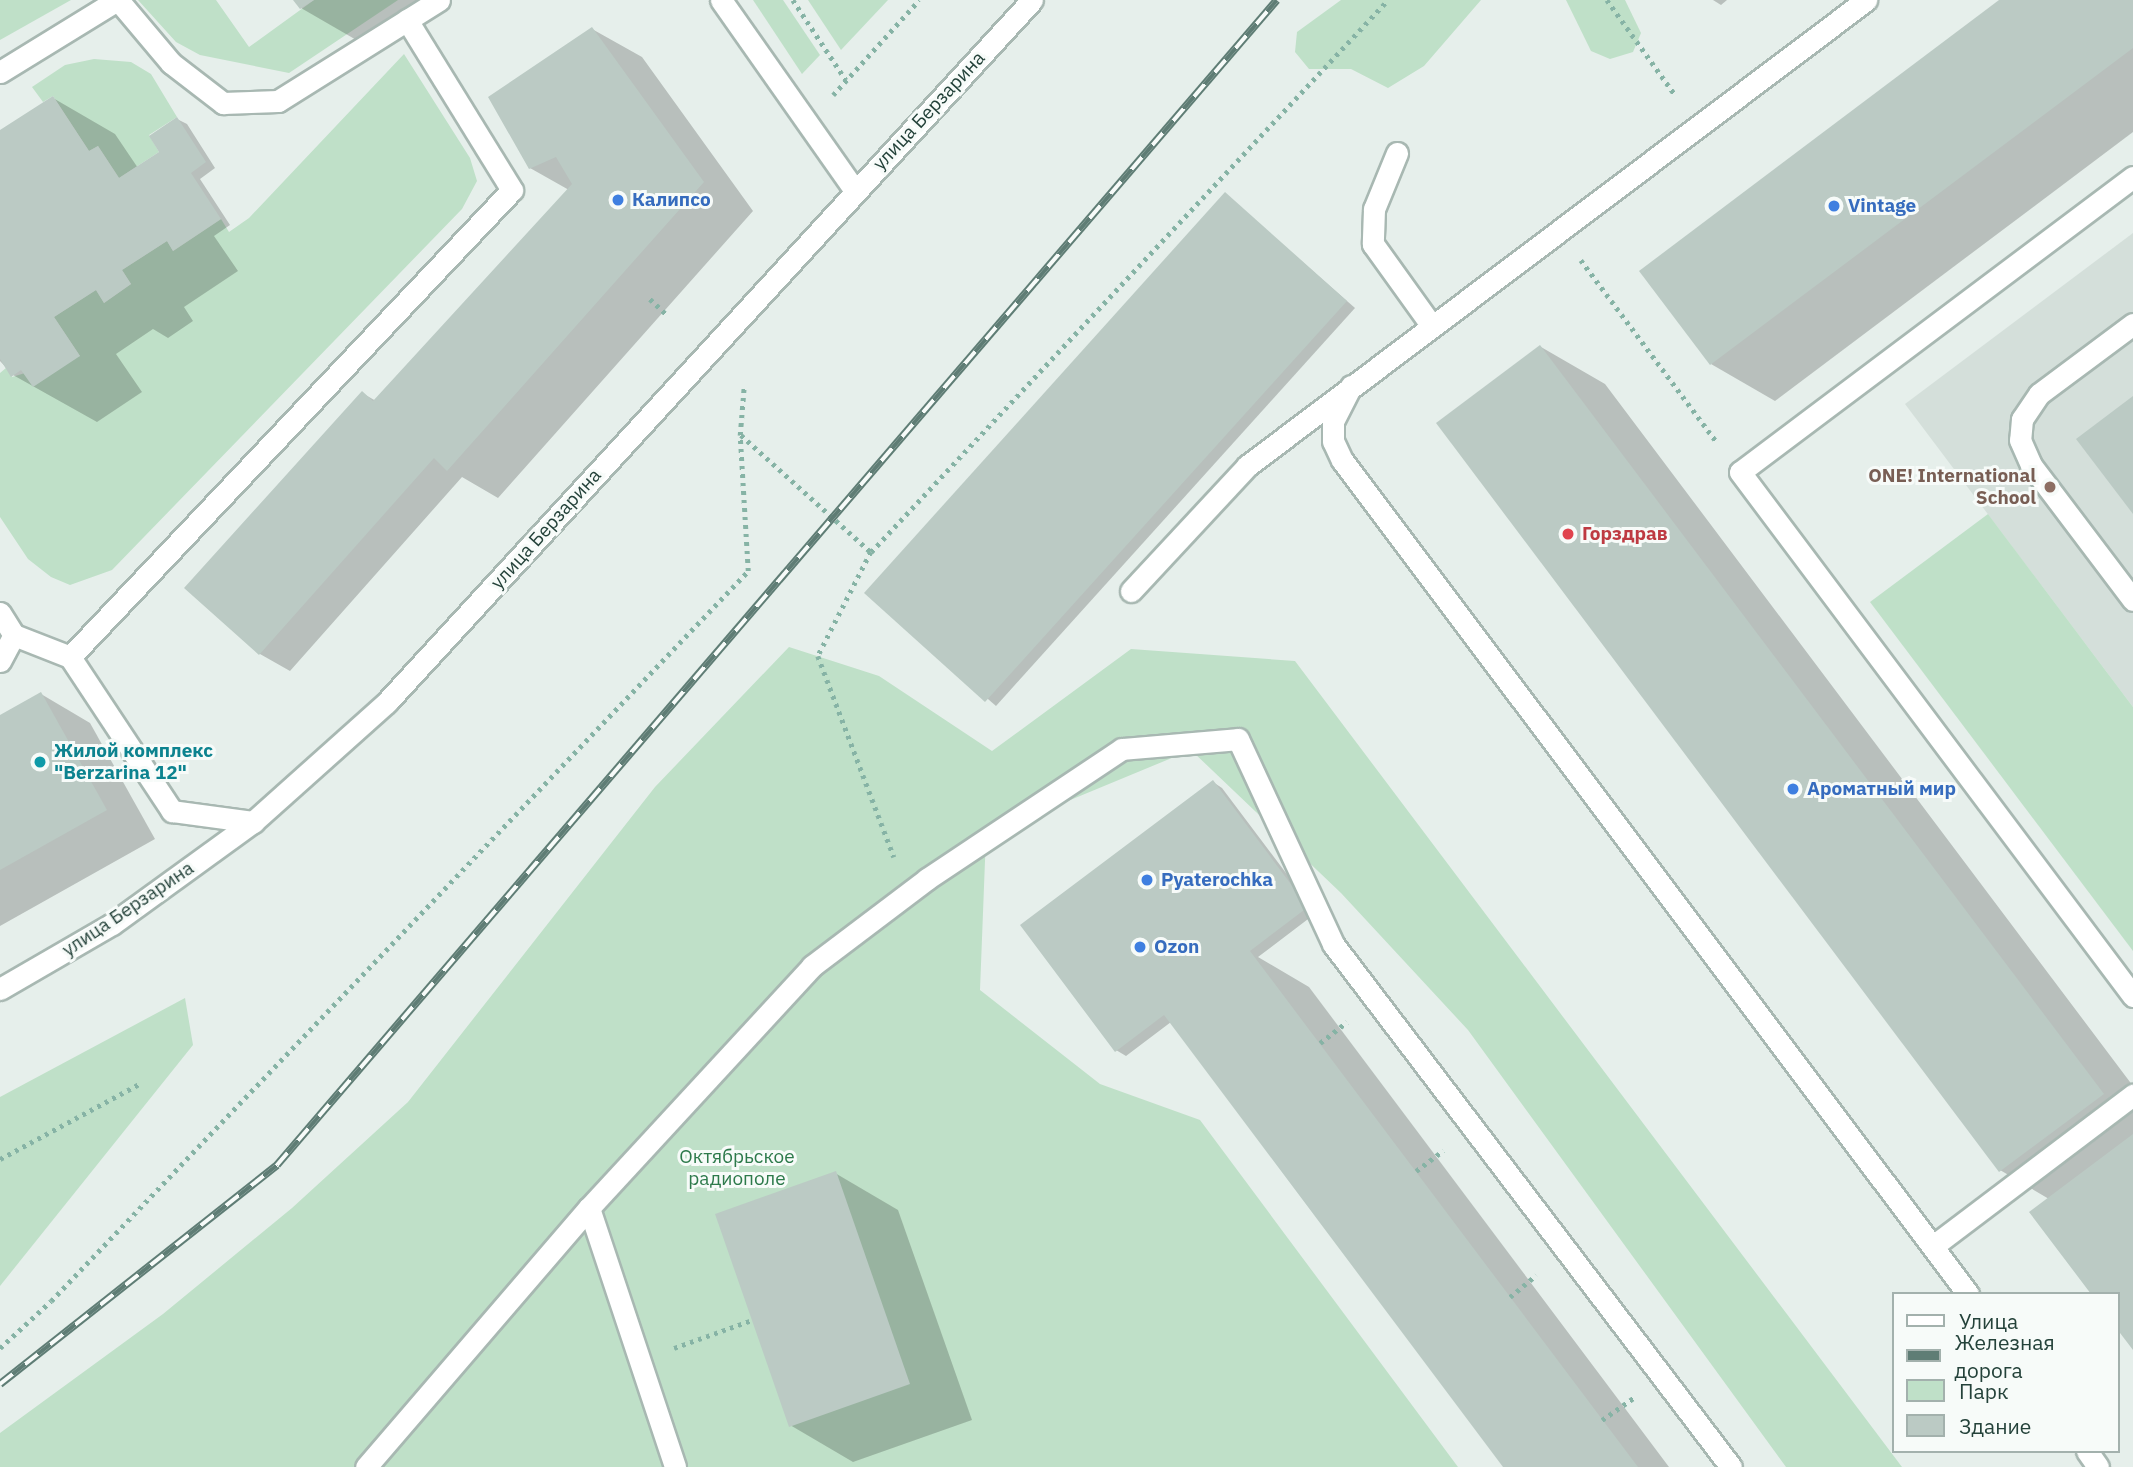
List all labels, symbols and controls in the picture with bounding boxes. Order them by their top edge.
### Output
street label: улица Берзарина [868,47,990,175]
place label: Калипсо [632,189,711,211]
marker: Калипсо [610,192,626,208]
place label: Vintage [1848,195,1916,217]
marker: Vintage [1826,198,1842,214]
street label: улица Берзарина [486,464,606,594]
place label: ONE! International School [1868,465,2036,509]
marker: ONE! International School [2042,479,2058,495]
place label: Горздрав [1582,523,1668,545]
marker: Горздрав [1560,526,1576,542]
place label: Жилой комплекс "Berzarina 12" [54,740,213,784]
marker: Жилой комплекс "Berzarina 12" [32,754,48,770]
place label: Ароматный мир [1807,778,1956,800]
marker: Ароматный мир [1785,781,1801,797]
street label: улица Берзарина [58,857,198,961]
place label: Pyaterochka [1161,869,1273,891]
marker: Pyaterochka [1139,872,1155,888]
place label: Ozon [1154,936,1199,958]
marker: Ozon [1132,939,1148,955]
park label: Октябрьское радиополе [679,1146,795,1190]
legend [1892,1292,2119,1453]
text: Улица [1959,1307,2018,1335]
text: Железная дорога [1955,1328,2055,1384]
text: Парк [1959,1377,2009,1405]
text: Здание [1959,1412,2031,1440]

